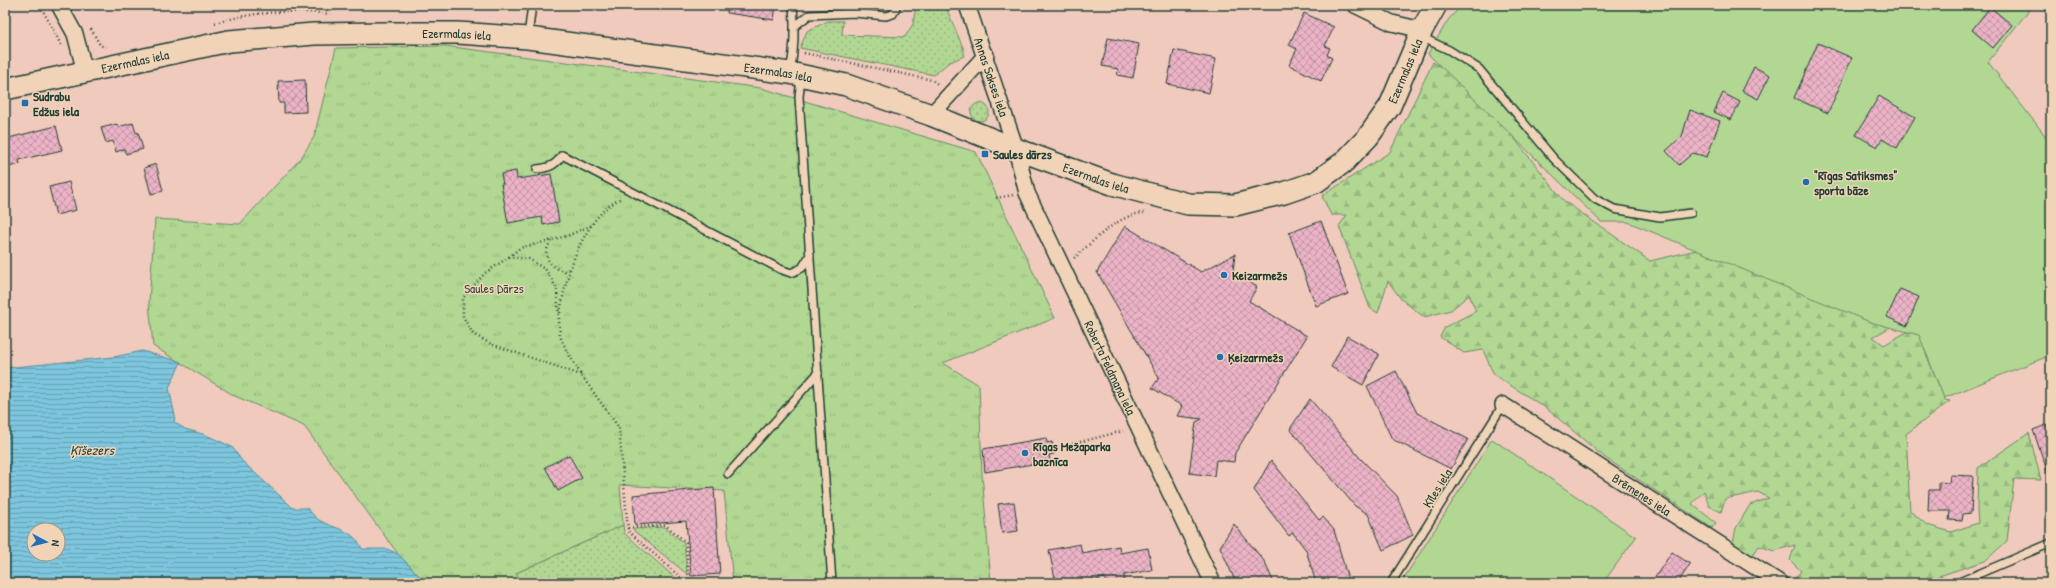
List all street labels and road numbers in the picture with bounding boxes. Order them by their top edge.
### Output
street label: Ezermalas iela [422,24,492,44]
street label: Annas Sakses iela [970,35,1013,119]
street label: Ezermalas iela [1383,36,1426,106]
street label: Ezermalas iela [100,45,171,77]
street label: Ezermalas iela [743,58,814,87]
street label: Ezermalas iela [1061,158,1131,197]
street label: Roberta Feldmaņa iela [1080,318,1141,418]
street label: Ķīles iela [1418,465,1456,511]
street label: Brēmenes iela [1609,469,1675,520]

